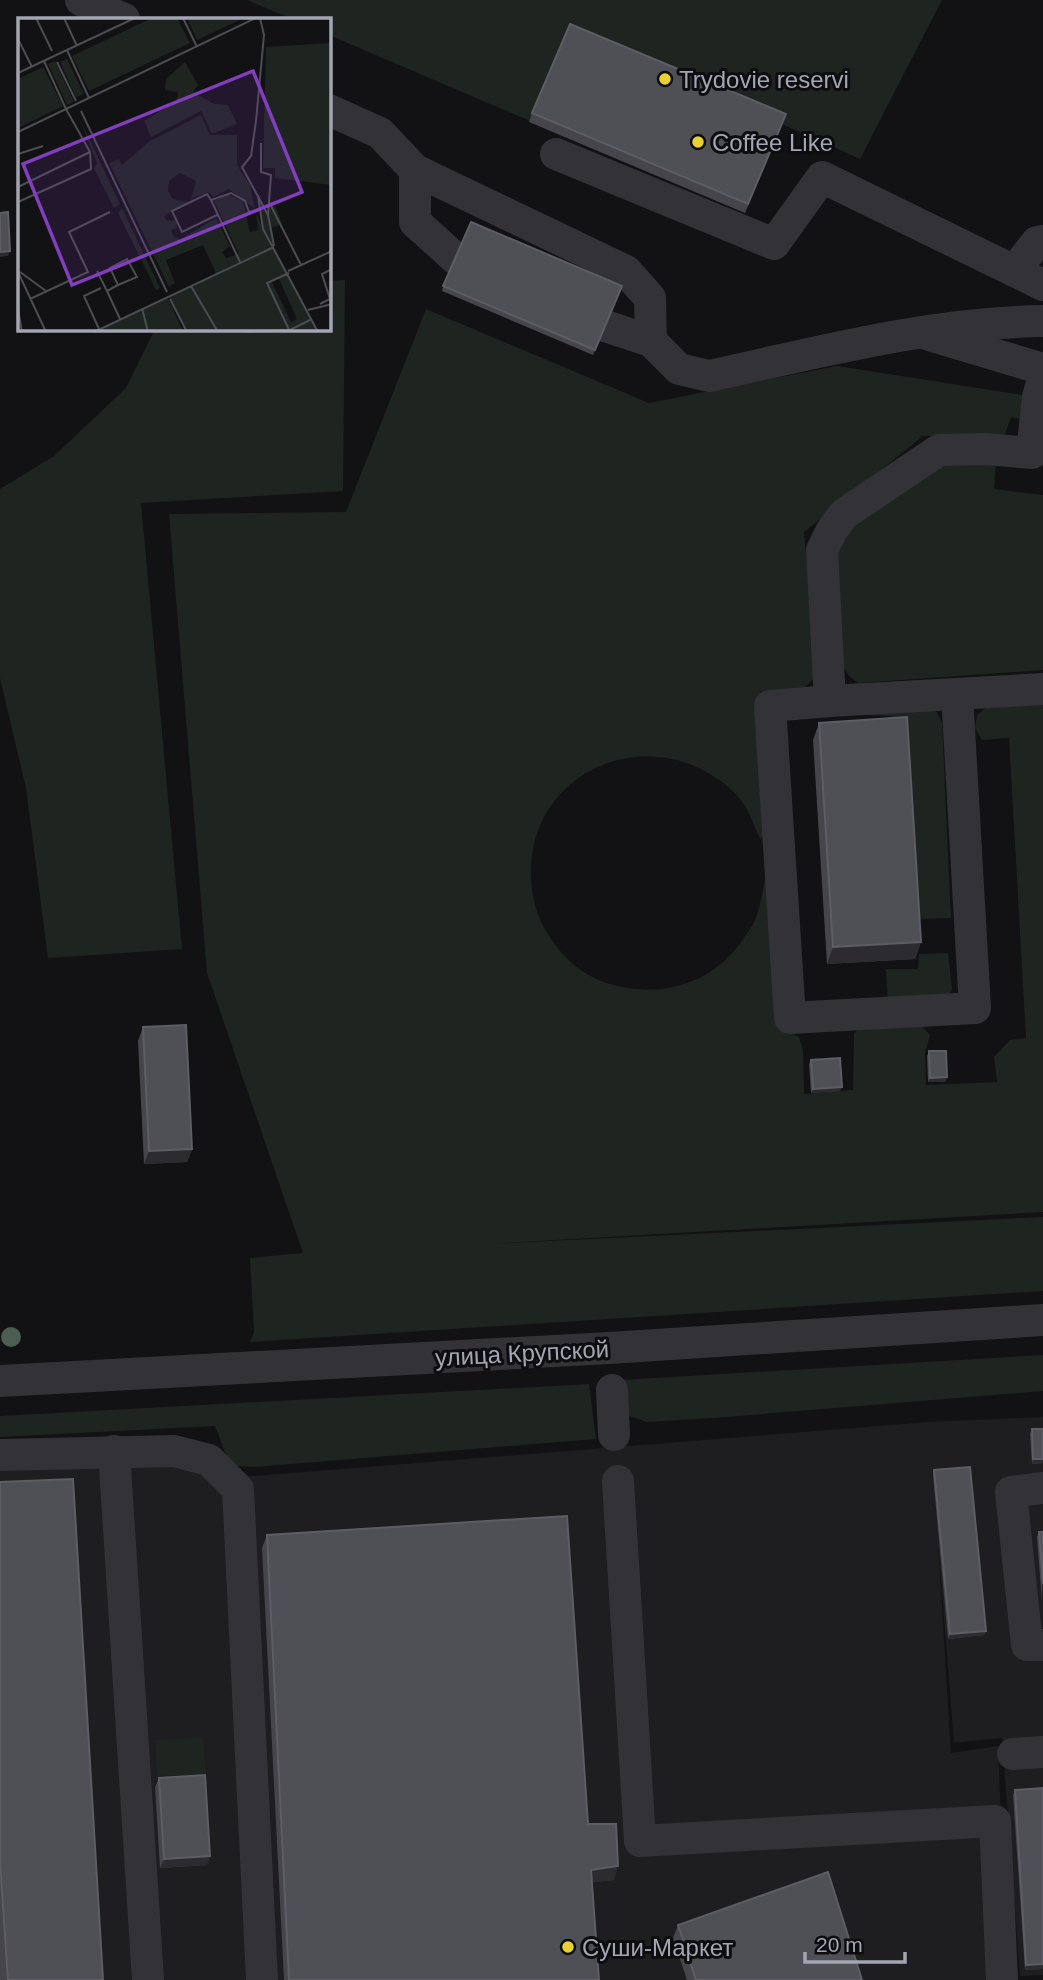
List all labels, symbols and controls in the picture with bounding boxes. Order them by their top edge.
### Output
inset map [18,18,331,331]
place label: Trydovie reservi [679,66,849,93]
marker: Trydovie reservi [657,71,673,87]
place label: Coffee Like [712,129,833,156]
marker: Coffee Like [690,134,706,150]
street label: улица Крупской [434,1335,610,1371]
scale bar [805,1920,905,1964]
text: 20 m [816,1933,863,1956]
place label: Суши-Маркет [582,1934,733,1961]
marker: Суши-Маркет [560,1939,576,1955]

